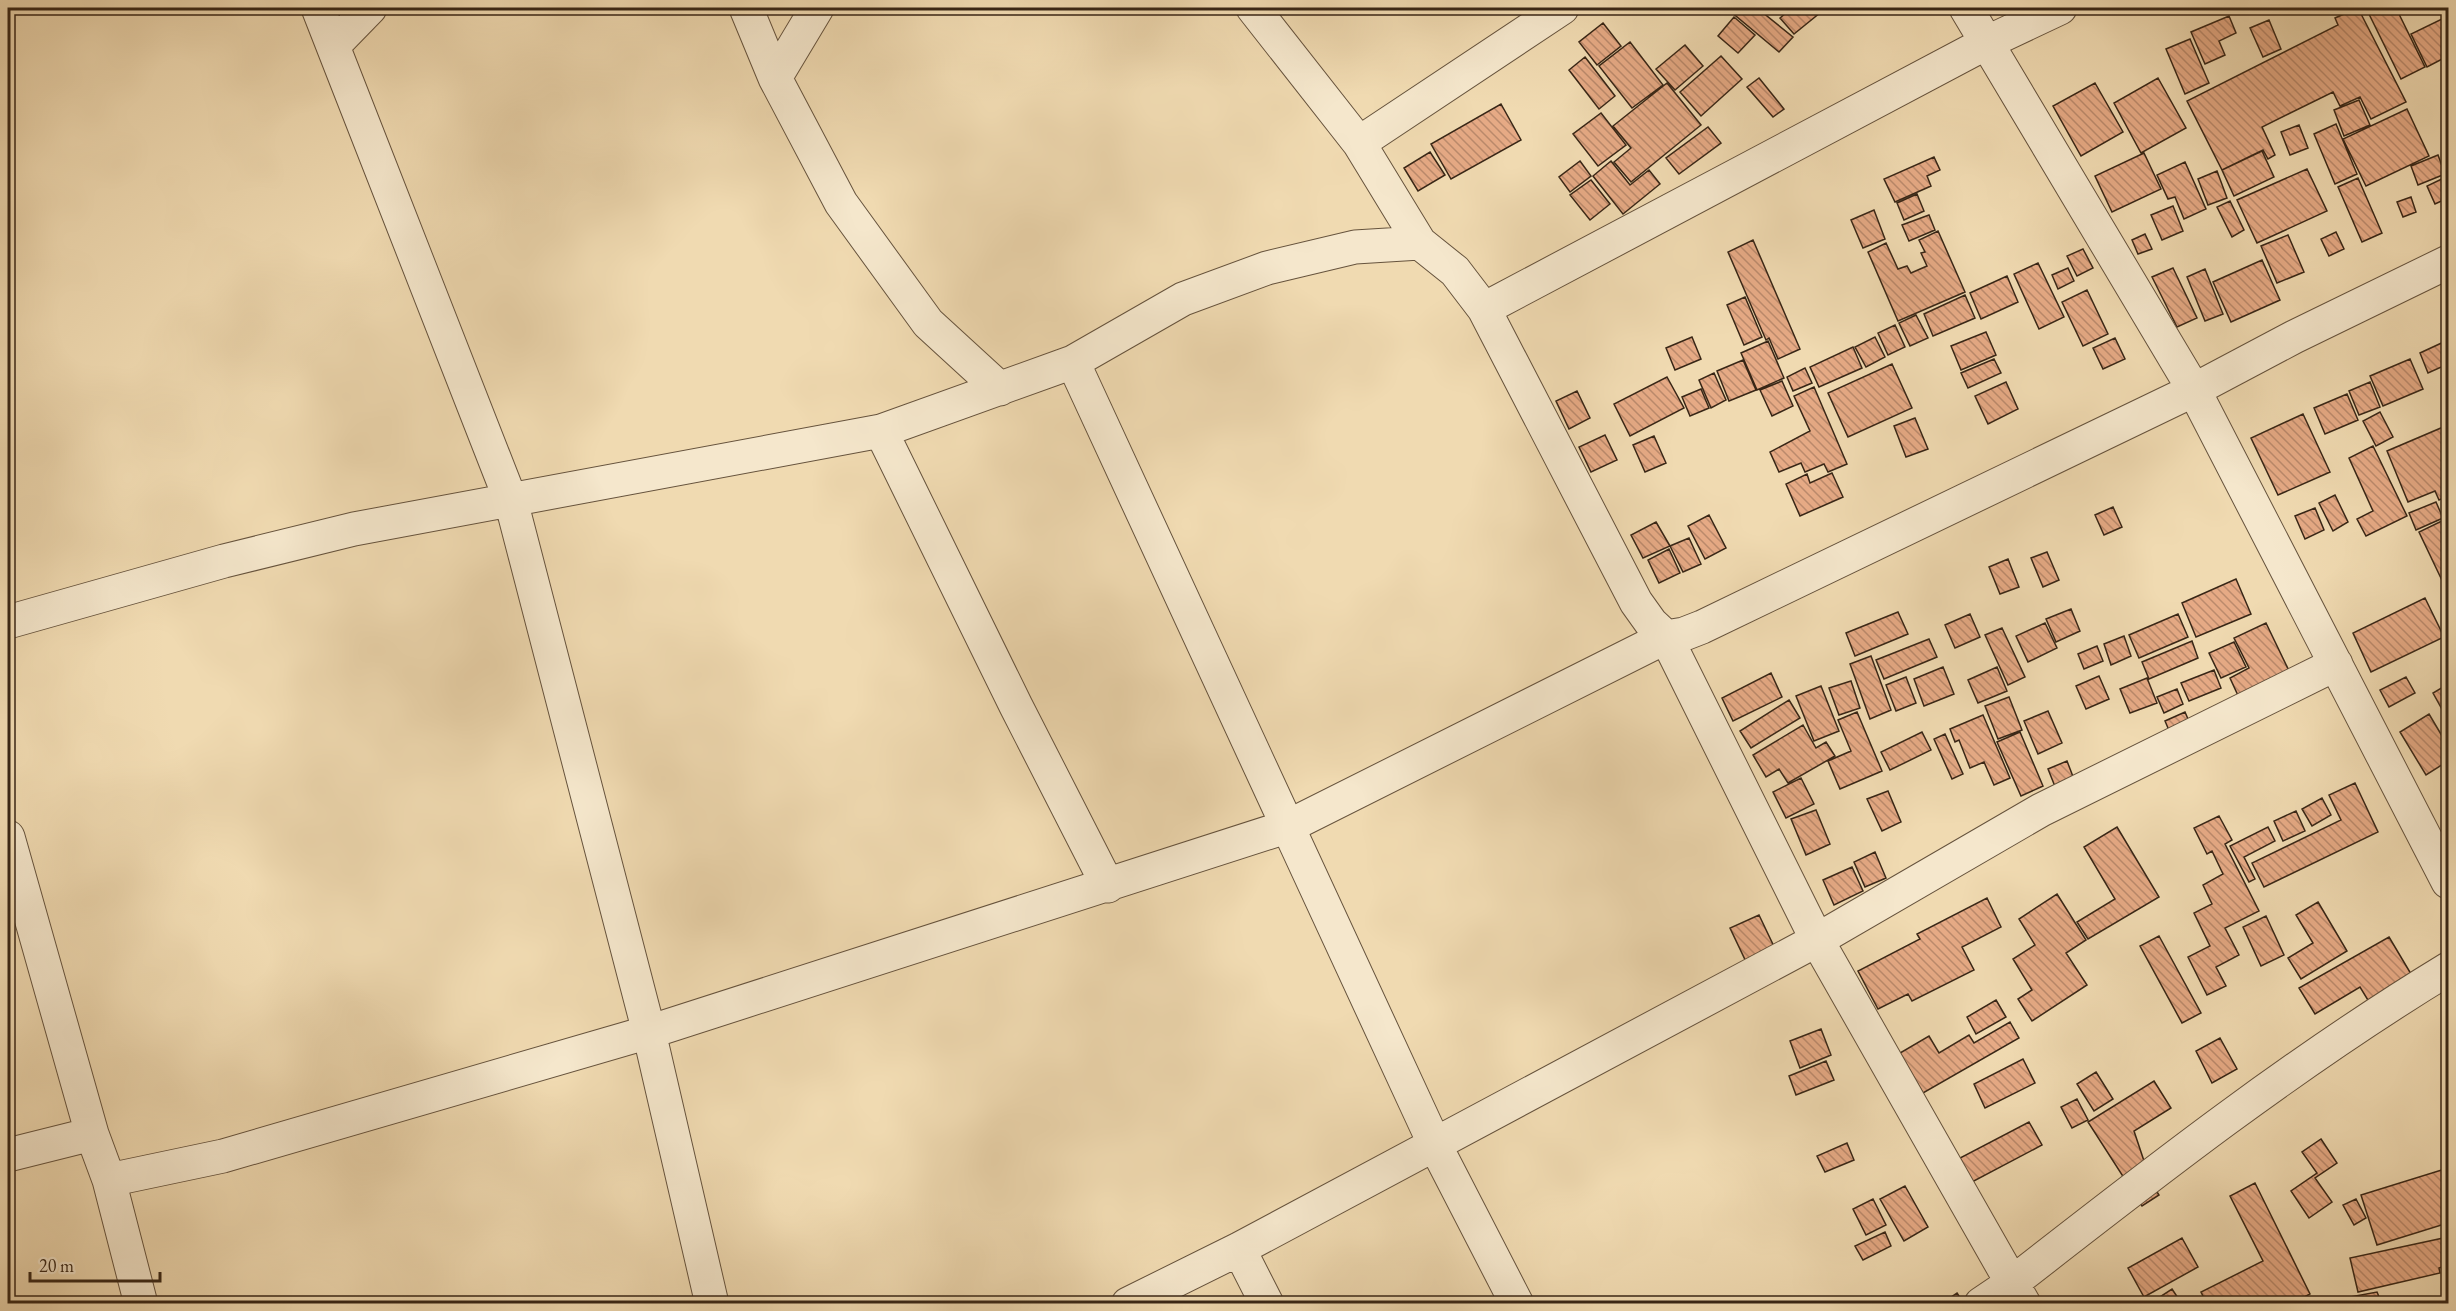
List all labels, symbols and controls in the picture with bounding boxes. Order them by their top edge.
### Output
scale bar [30,1245,160,1283]
text: 20 m [39,1254,74,1277]

